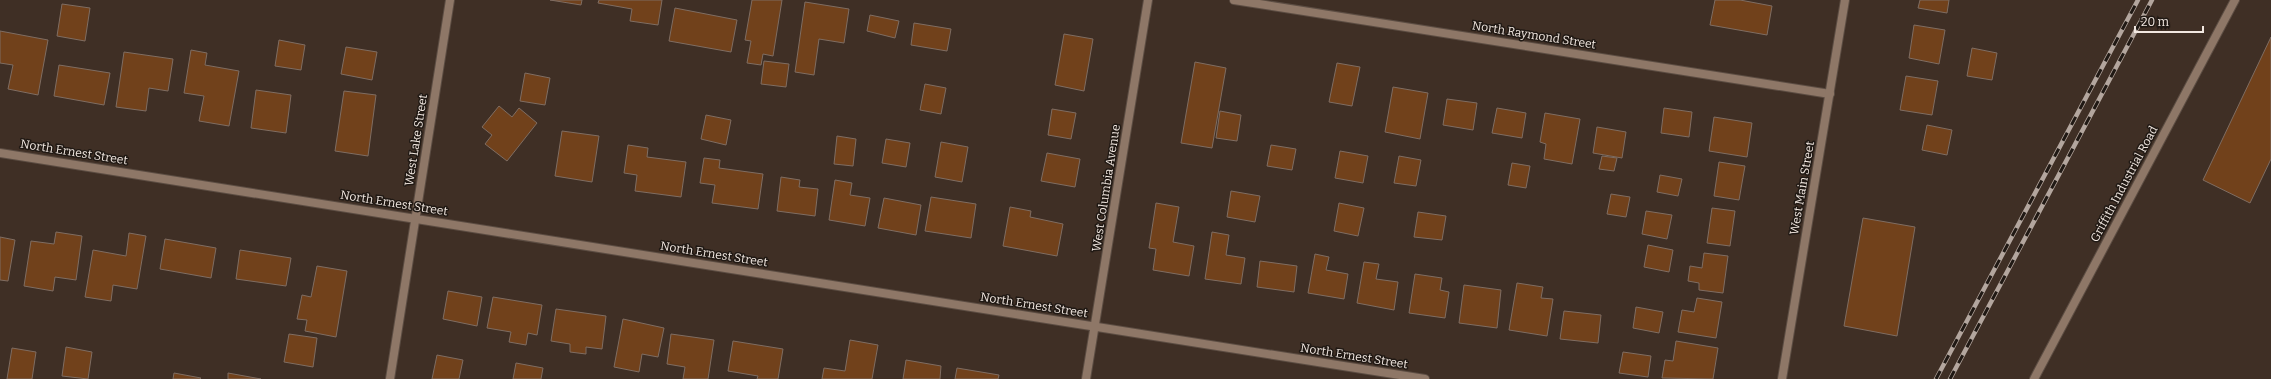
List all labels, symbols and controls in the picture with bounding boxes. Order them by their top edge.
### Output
scale bar [2135,8,2203,34]
text: 20 m [2141,15,2170,29]
street label: North Raymond Street [1471,18,1598,52]
street label: West Lake Street [402,92,430,187]
street label: West Columbia Avenue [1089,123,1123,253]
street label: Griffith Industrial Road [2087,124,2161,244]
street label: North Ernest Street [19,137,129,168]
street label: West Main Street [1787,139,1817,236]
street label: North Ernest Street [339,188,449,219]
street label: North Ernest Street [659,239,769,270]
street label: North Ernest Street [979,290,1089,321]
street label: North Ernest Street [1299,341,1409,372]

